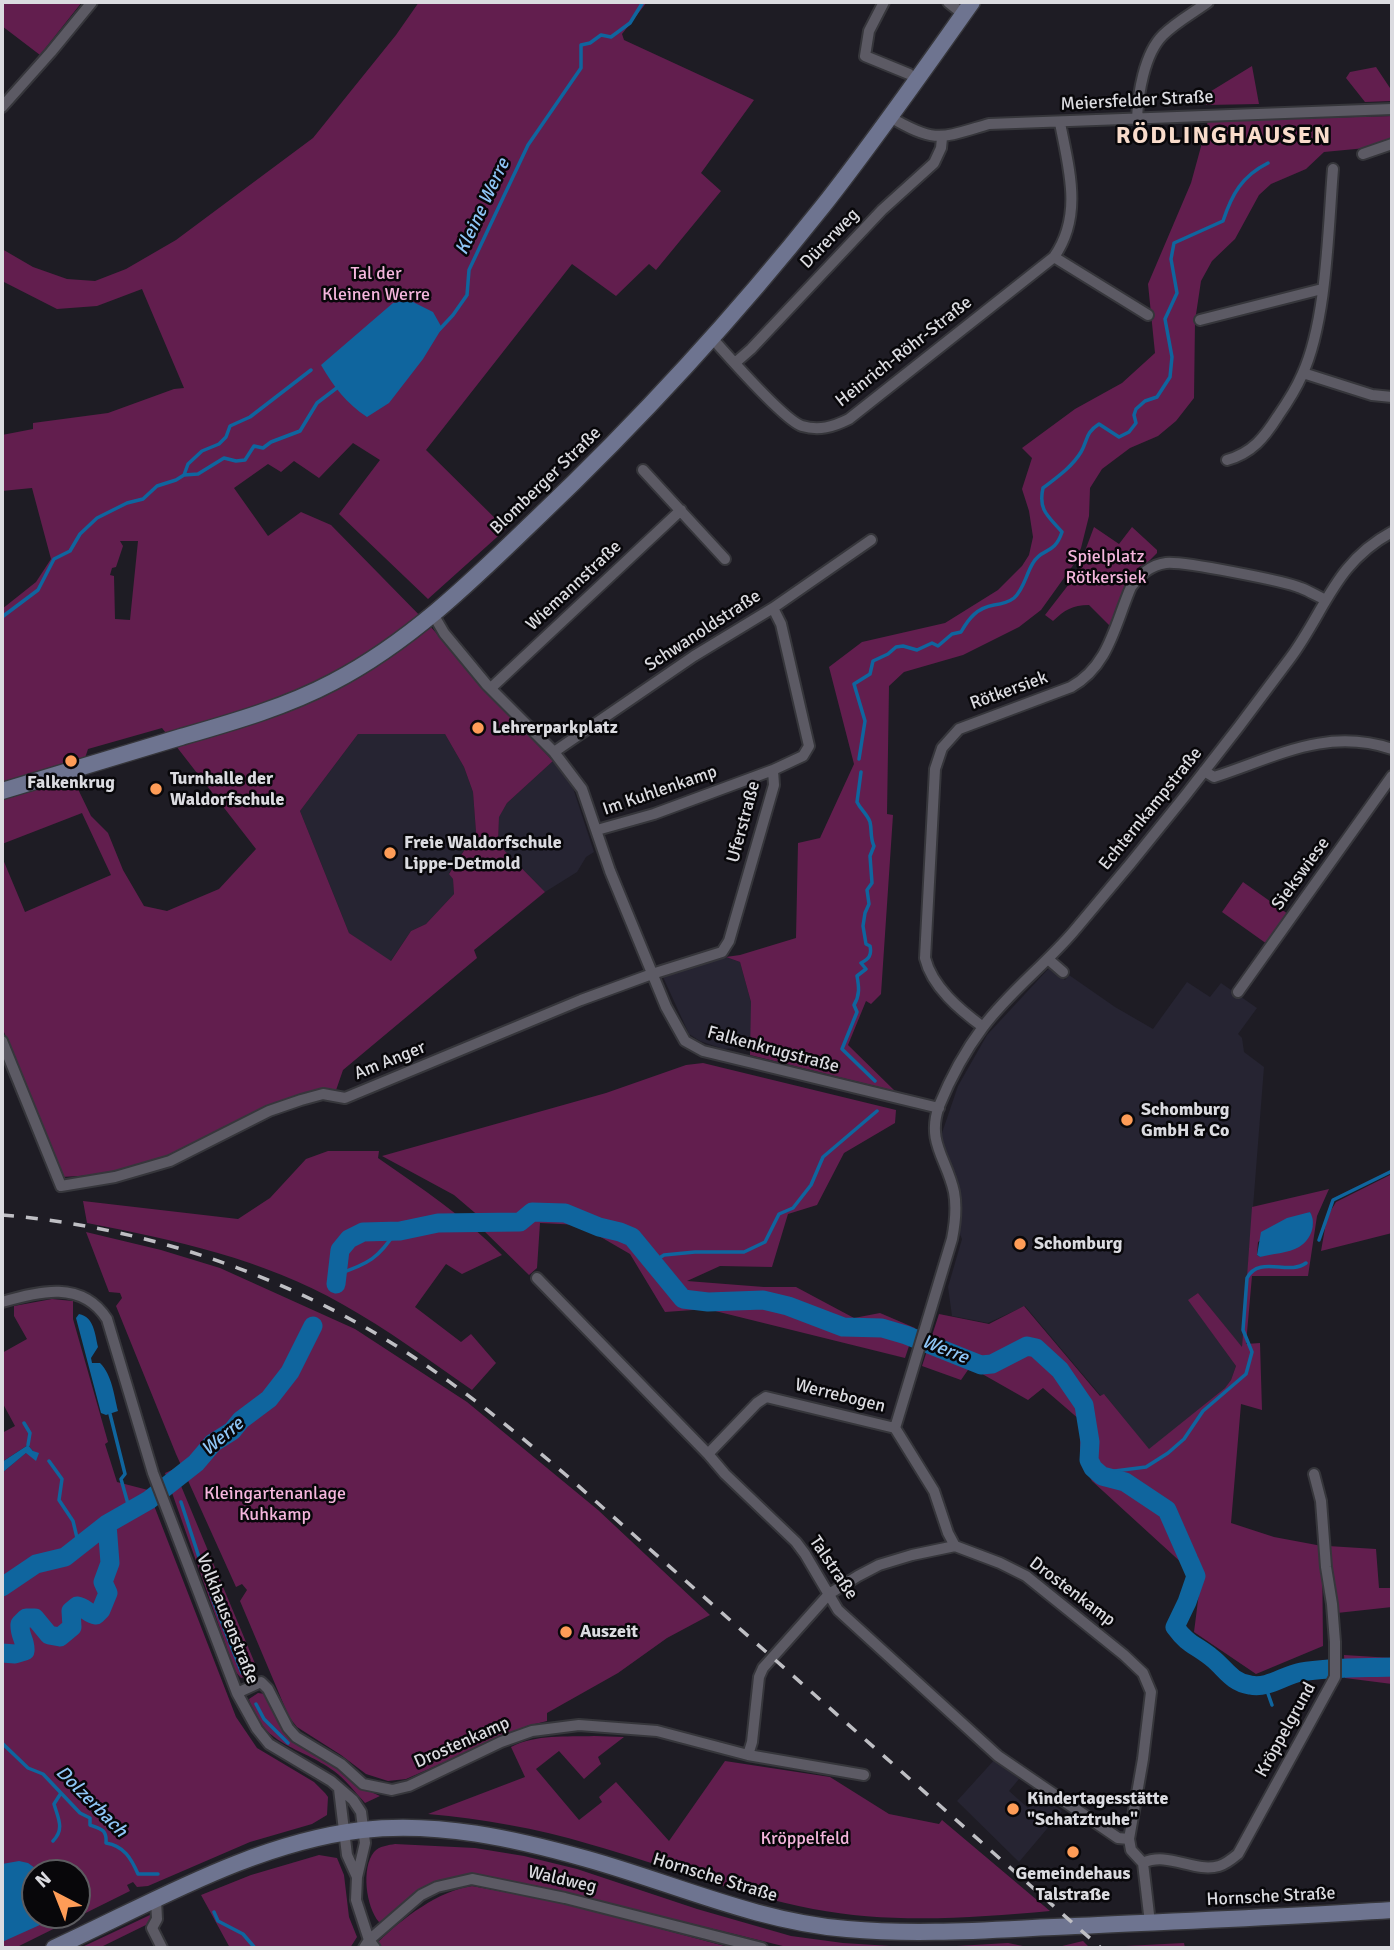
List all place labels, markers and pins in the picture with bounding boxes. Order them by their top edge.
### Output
place label: Lehrerparkplatz [492,717,618,739]
marker: Lehrerparkplatz [470,720,486,736]
marker: Falkenkrug [63,753,79,769]
place label: Turnhalle der Waldorfschule [170,768,284,810]
place label: Falkenkrug [27,772,115,794]
marker: Turnhalle der Waldorfschule [148,781,164,797]
place label: Freie Waldorfschule Lippe-Detmold [404,832,562,874]
marker: Freie Waldorfschule Lippe-Detmold [382,845,398,861]
place label: Schomburg GmbH & Co [1141,1099,1229,1142]
marker: Schomburg GmbH & Co [1119,1112,1135,1128]
place label: Schomburg [1034,1233,1122,1255]
marker: Schomburg [1012,1236,1028,1252]
place label: Auszeit [580,1621,638,1643]
marker: Auszeit [558,1624,574,1640]
place label: Kindertagesstätte "Schatztruhe" [1027,1788,1168,1830]
marker: Kindertagesstätte "Schatztruhe" [1005,1801,1021,1817]
marker: Gemeindehaus Talstraße [1065,1844,1081,1860]
place label: Gemeindehaus Talstraße [1016,1863,1130,1906]

